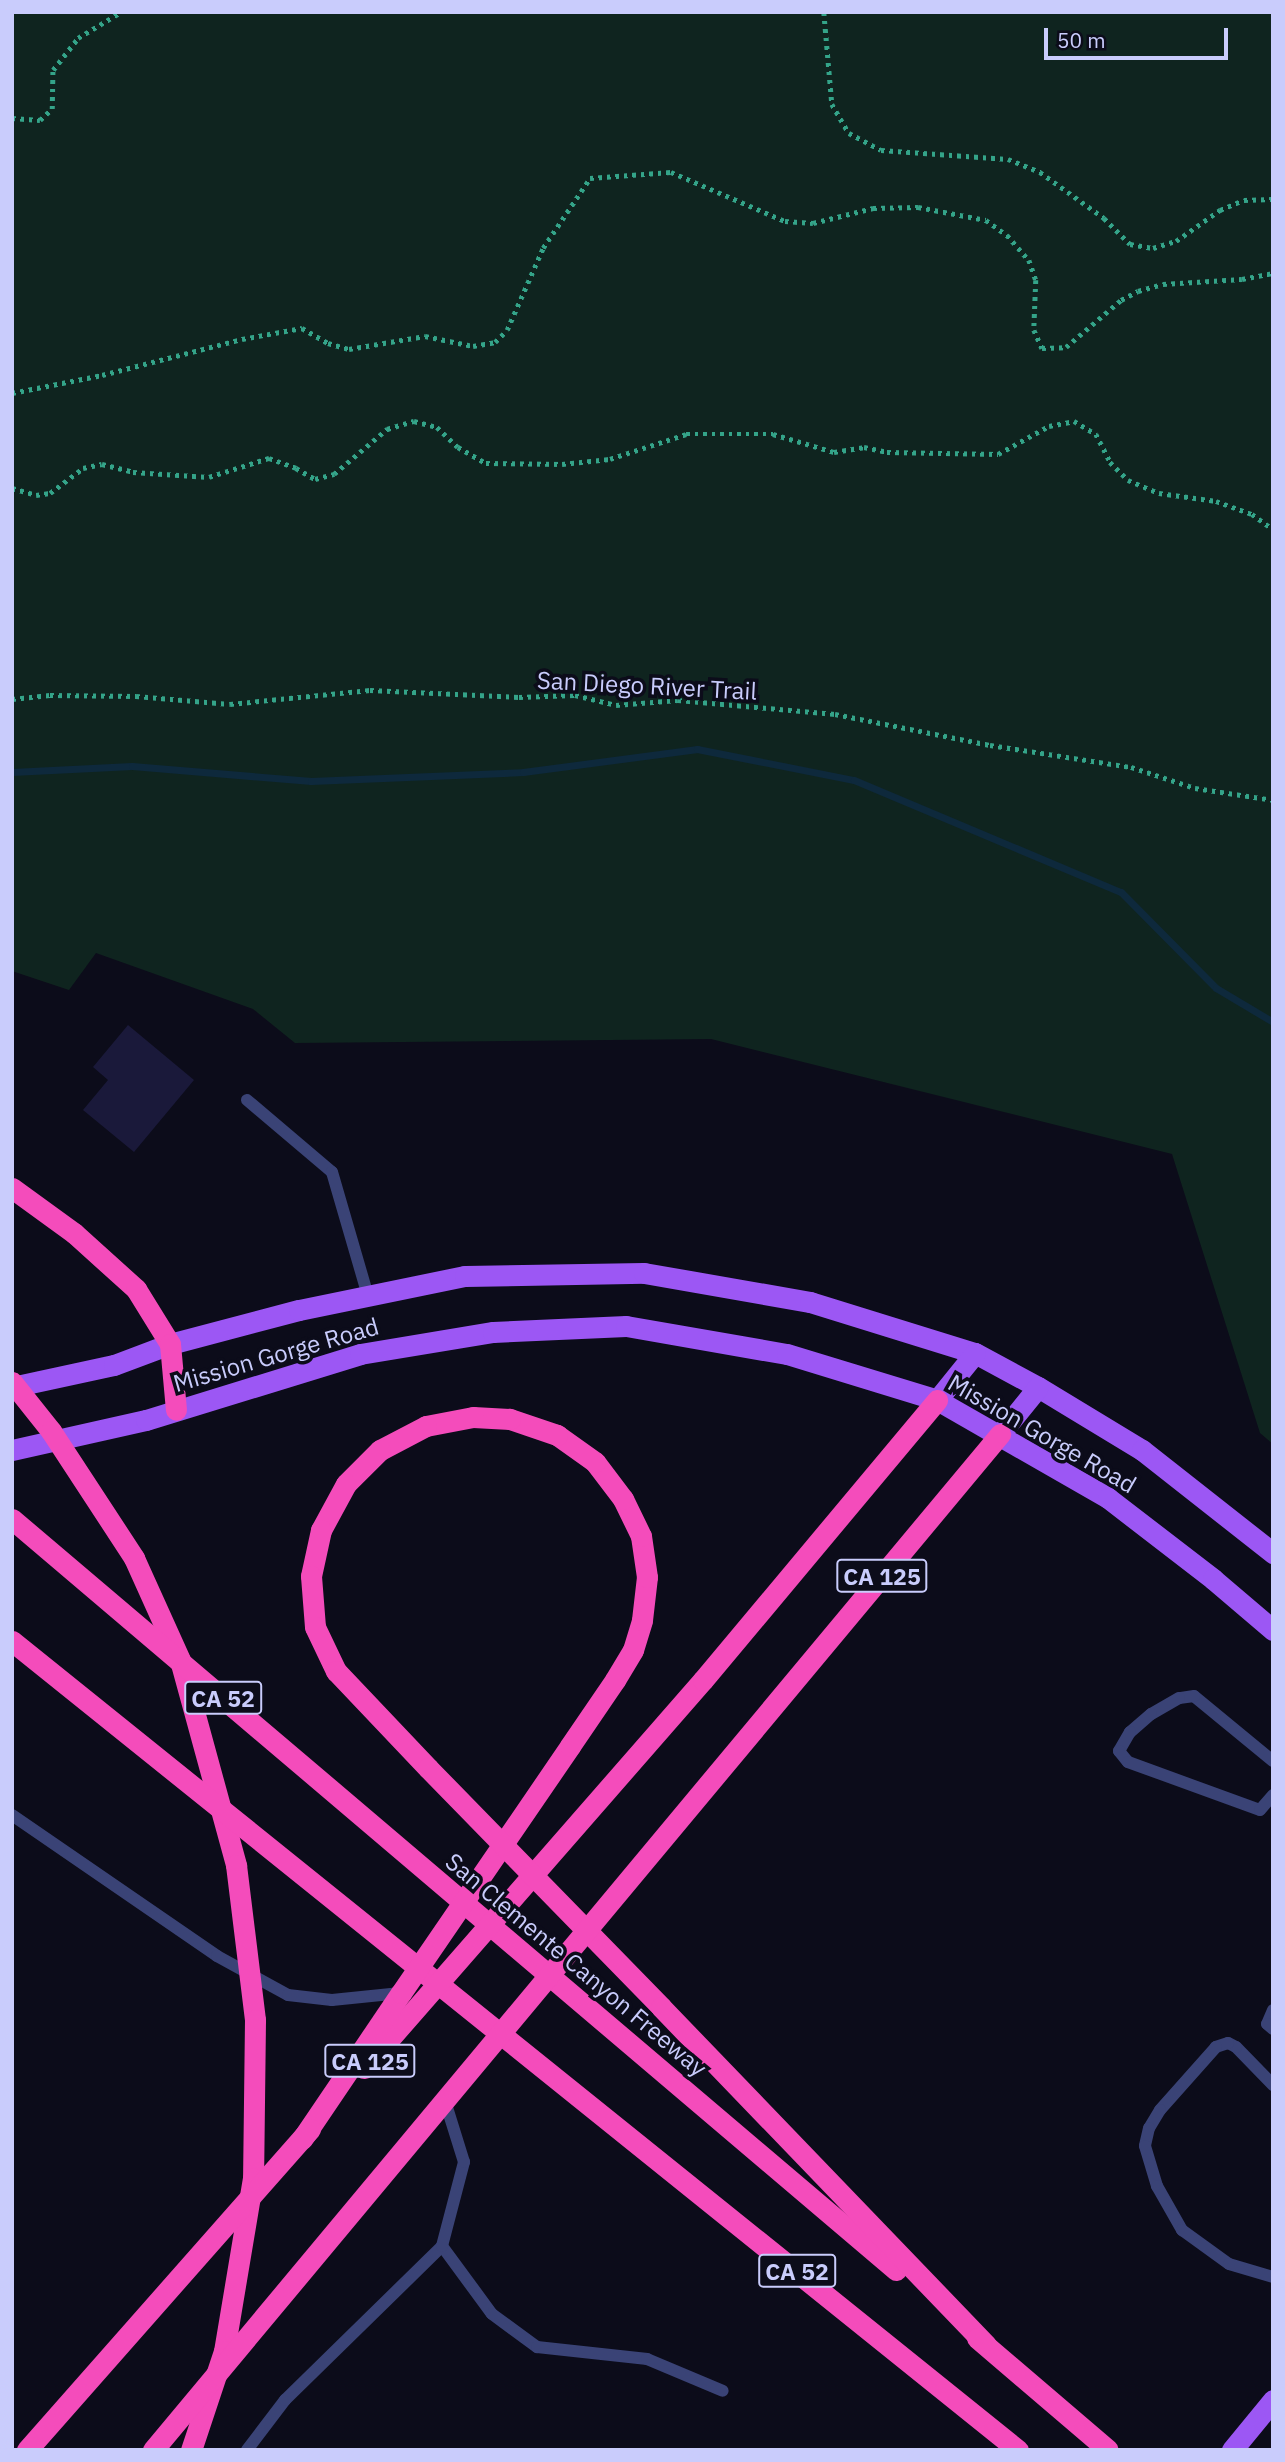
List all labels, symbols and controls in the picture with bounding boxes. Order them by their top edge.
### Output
scale bar [1047,14,1231,58]
text: 50 m [1057,26,1106,54]
street label: San Diego River Trail [536,666,758,706]
street label: Mission Gorge Road [170,1312,382,1398]
street label: Mission Gorge Road [943,1368,1141,1500]
road number: CA 125 [835,1556,929,1596]
road number: CA 52 [183,1679,263,1718]
street label: San Clemente Canyon Freeway [440,1847,712,2083]
road number: CA 125 [323,2042,417,2080]
road number: CA 52 [757,2252,837,2290]

